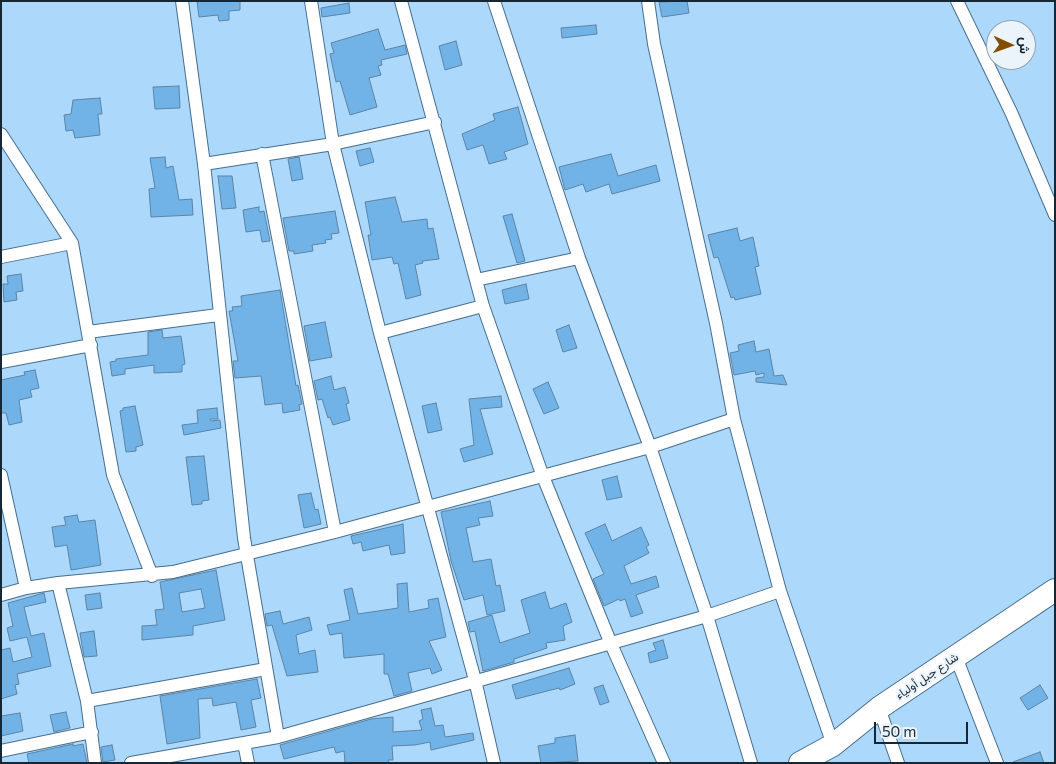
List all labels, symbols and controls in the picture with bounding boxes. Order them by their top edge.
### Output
north arrow [986,20,1036,70]
text: ش [1017,37,1034,54]
street label: شارع جبل أولياء [893,650,961,702]
scale bar [876,712,970,744]
text: 50 m [882,722,916,740]

